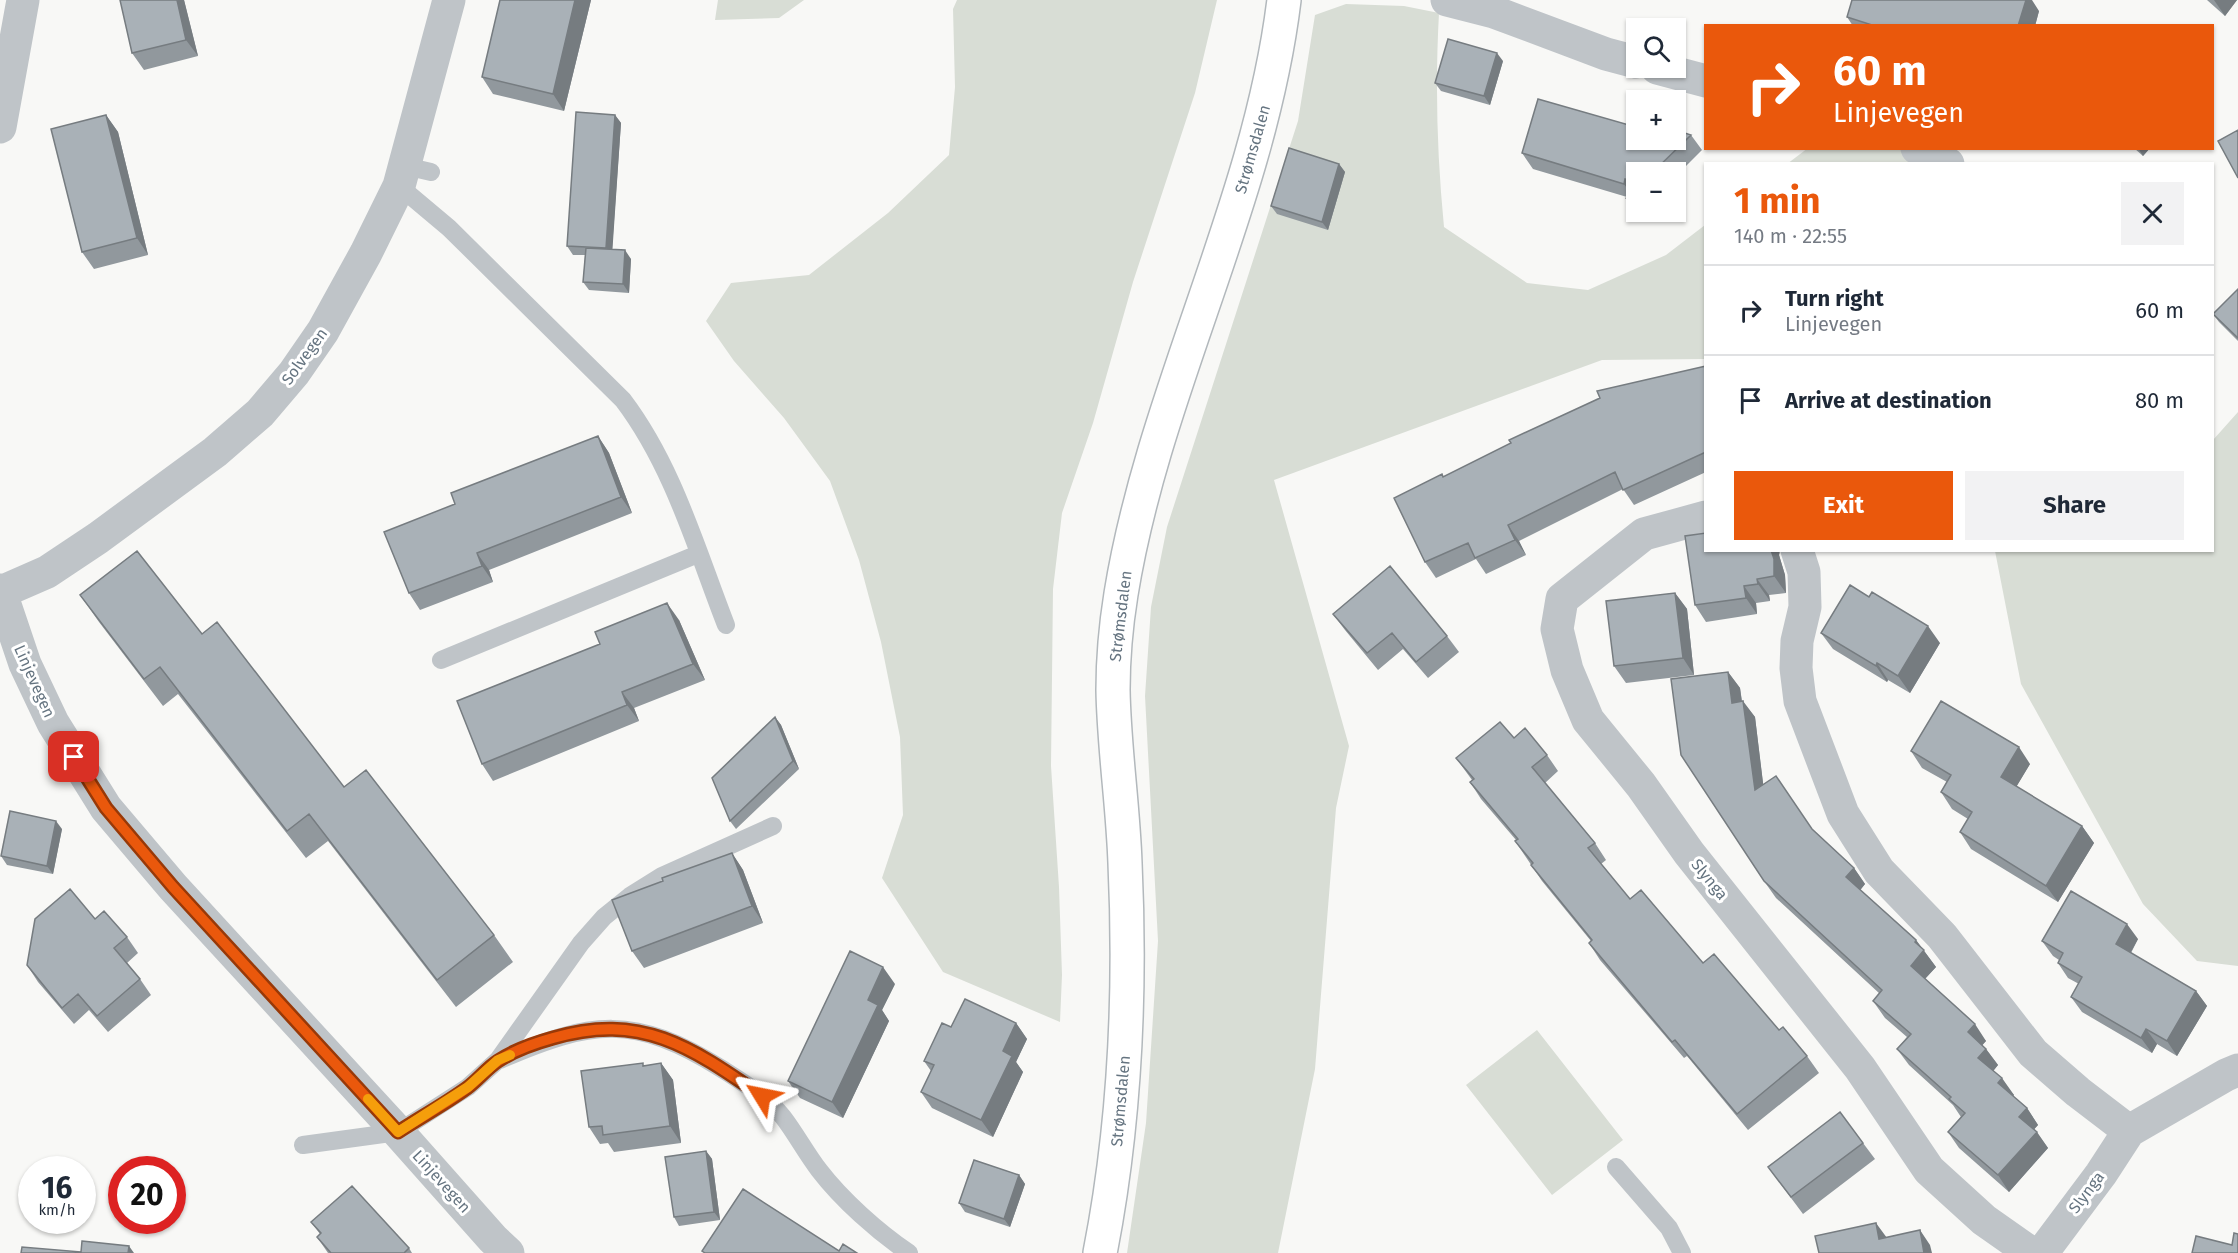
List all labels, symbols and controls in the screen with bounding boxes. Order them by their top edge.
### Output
map controls [1626,18,1686,222]
button: search [1626,18,1686,78]
text: 60 m [1833,46,1927,96]
icon: right [1734,48,1812,126]
button: + [1626,90,1686,150]
text: Linjevegen [1833,97,1964,129]
street label: Strømsdalen [1231,103,1274,196]
button: − [1626,162,1686,222]
text: 1 min [1734,179,1821,223]
button: close [2121,182,2184,245]
text: 140 m · 22:55 [1734,224,1847,248]
text: Turn right [1785,285,1884,312]
icon: right [1734,294,1767,327]
text: 60 m [2135,297,2184,324]
text: Linjevegen [1785,312,1882,336]
street label: Solvegen [278,324,331,388]
icon: arrive [1734,384,1767,417]
text: Arrive at destination [1785,387,1992,414]
text: 80 m [2135,387,2184,414]
button: Exit [1734,471,1953,540]
button: Share [1965,471,2184,540]
street label: Strømsdalen [1105,569,1136,663]
street label: Linjevegen [10,642,59,721]
pin [48,731,99,782]
icon: arrive [57,740,90,773]
street label: Slynga [1687,855,1732,904]
street label: Strømsdalen [1107,1055,1134,1147]
position arrow [730,1064,794,1128]
street label: Linjevegen [409,1146,475,1217]
speed limit sign: 20 [108,1156,186,1234]
street label: Slynga [2065,1168,2108,1217]
text: 16 [42,1170,72,1206]
text: km/h [38,1201,76,1219]

